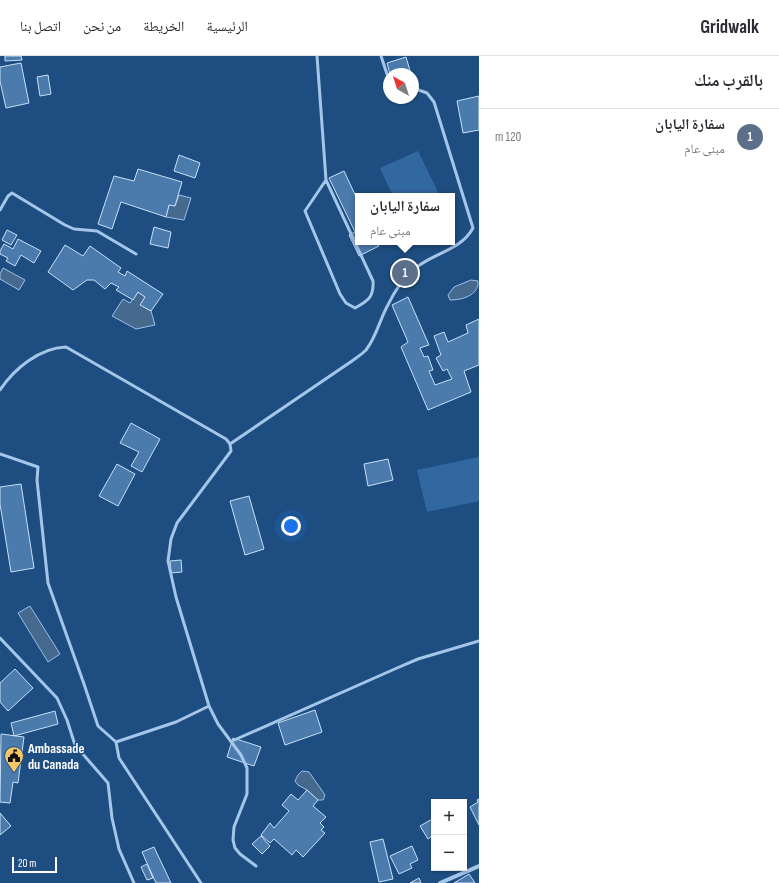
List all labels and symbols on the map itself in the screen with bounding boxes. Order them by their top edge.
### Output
north arrow [383,68,419,104]
pin: 1 [392,258,418,288]
your location [281,516,301,536]
place label: Ambassade du Canada [27,740,84,773]
public building icon: Ambassade du Canada [3,745,25,773]
scale bar [12,855,57,874]

